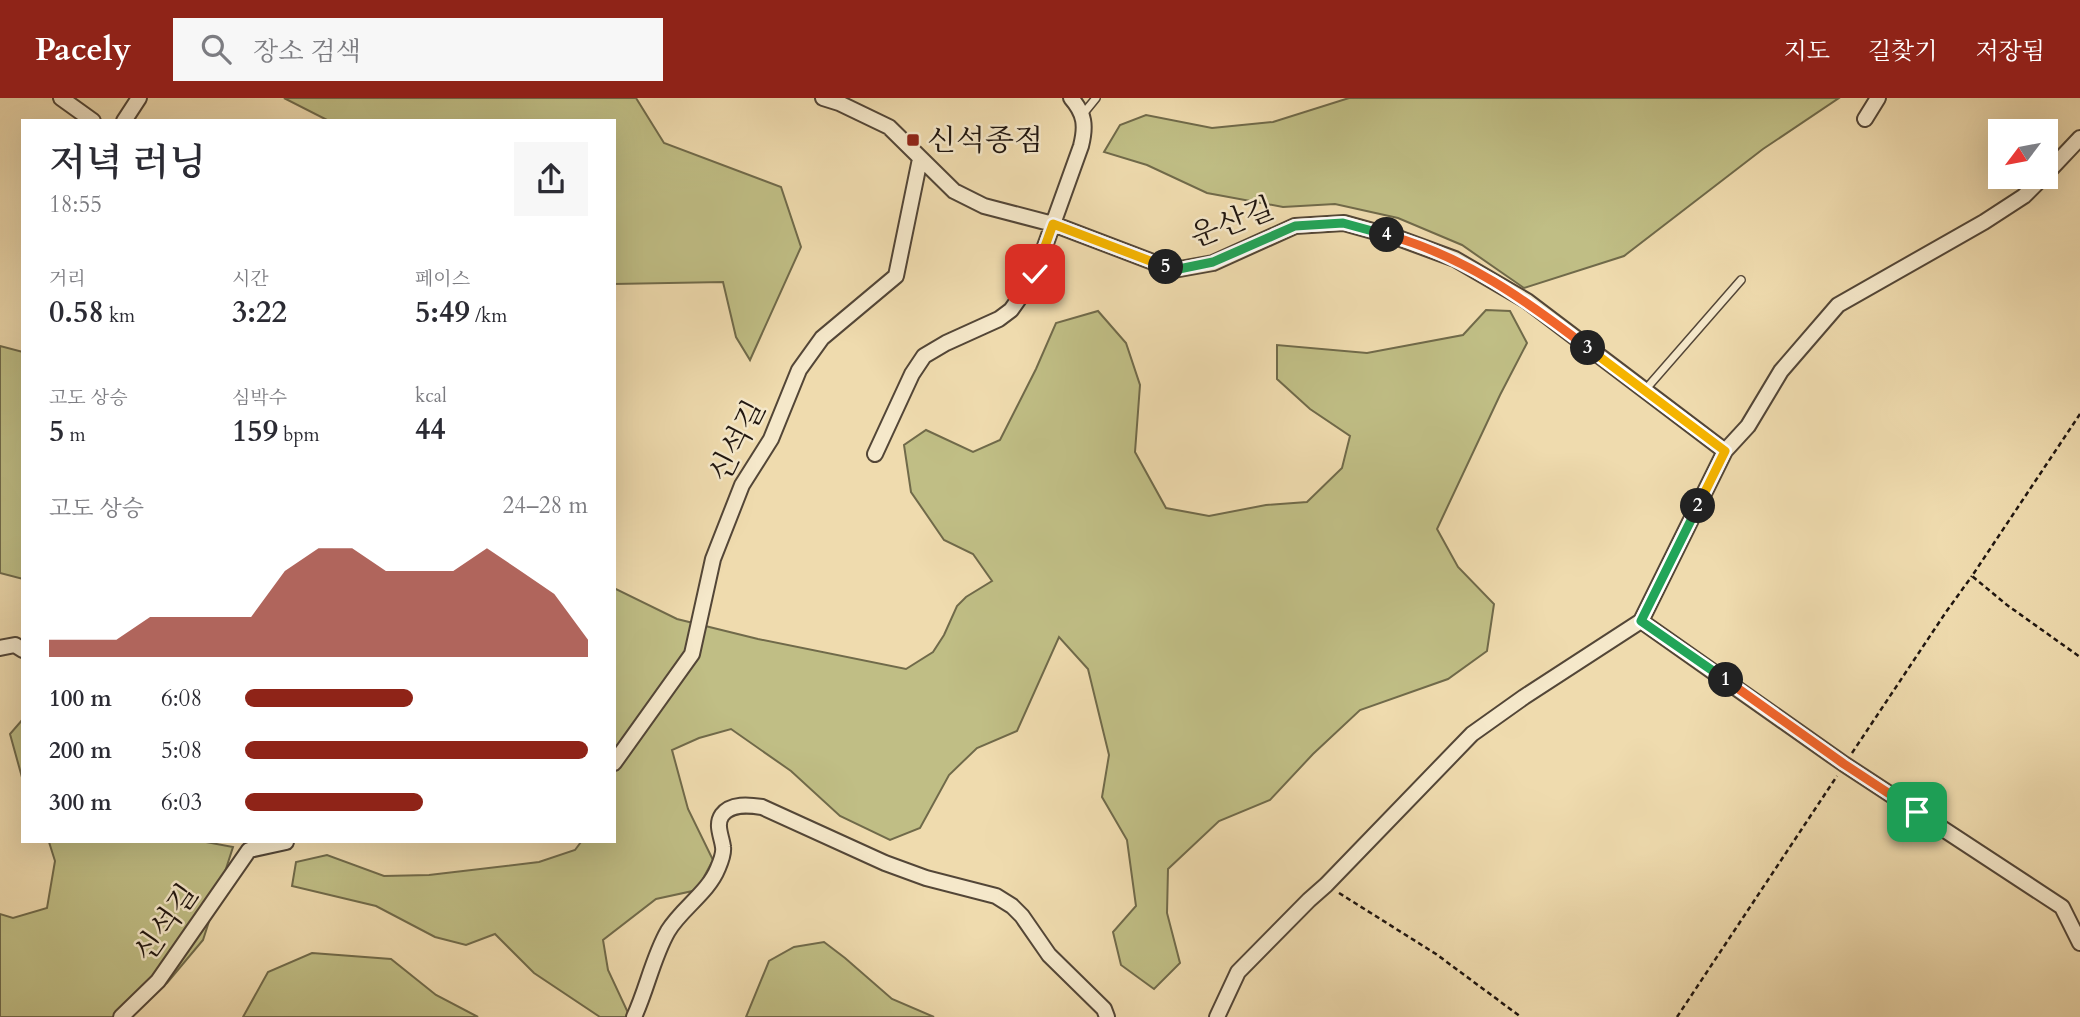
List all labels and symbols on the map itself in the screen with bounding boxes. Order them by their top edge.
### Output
north arrow [1988,119,2058,189]
place label: 신석종점 [927,120,1043,161]
marker: 신석종점 [905,132,921,148]
street label: 운산길 [1184,188,1280,257]
pin: 4 [1370,218,1404,252]
pin [1005,244,1065,304]
pin: 5 [1148,250,1184,284]
pin: 3 [1570,330,1606,366]
street label: 신석길 [699,393,775,489]
pin: 2 [1680,488,1716,524]
pin: 1 [1708,662,1744,698]
pin [1887,782,1947,842]
street label: 신석길 [125,876,208,971]

